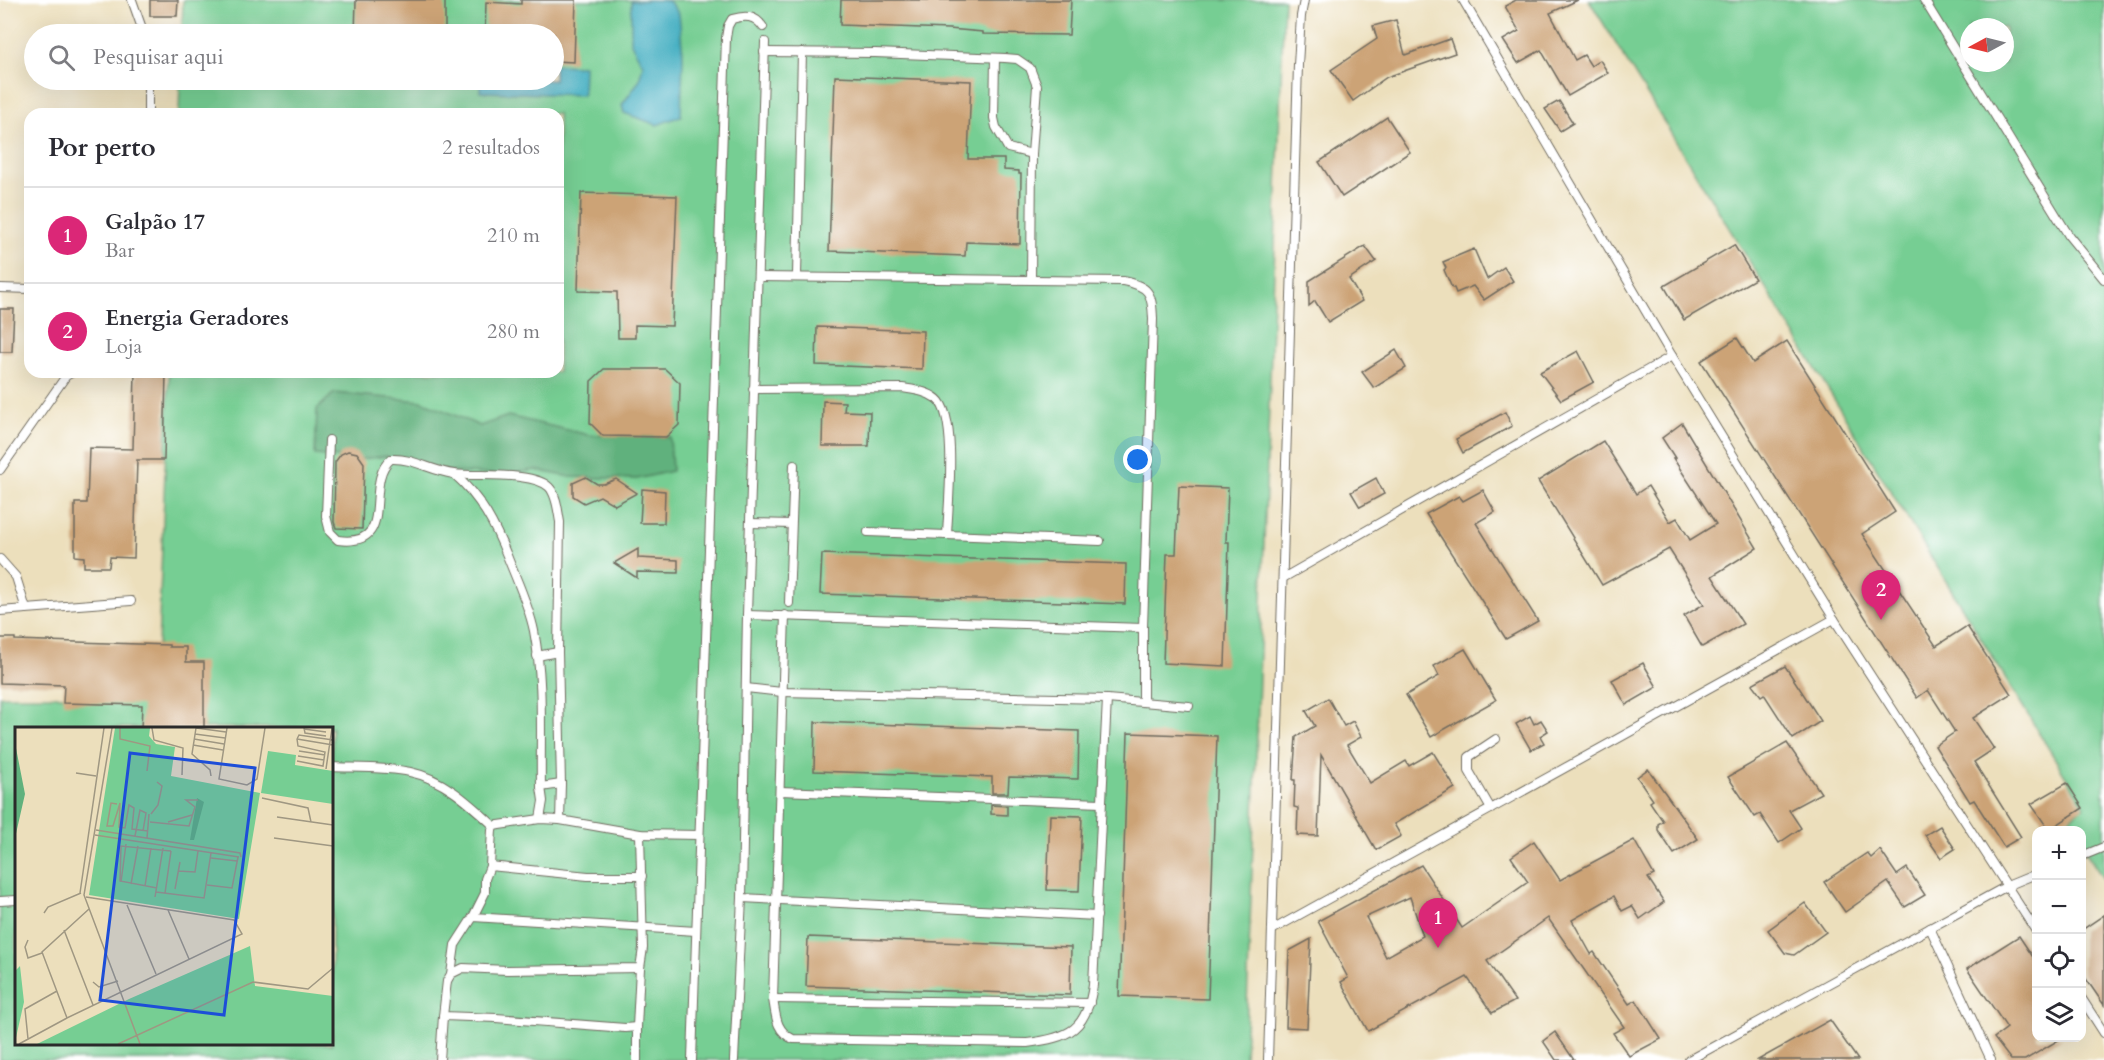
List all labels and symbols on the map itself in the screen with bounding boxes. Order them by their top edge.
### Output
north arrow [1960,18,2014,72]
your location [1123,445,1152,474]
pin: 2 [1862,570,1900,620]
inset map [15,727,333,1045]
pin: 1 [1418,898,1458,948]

